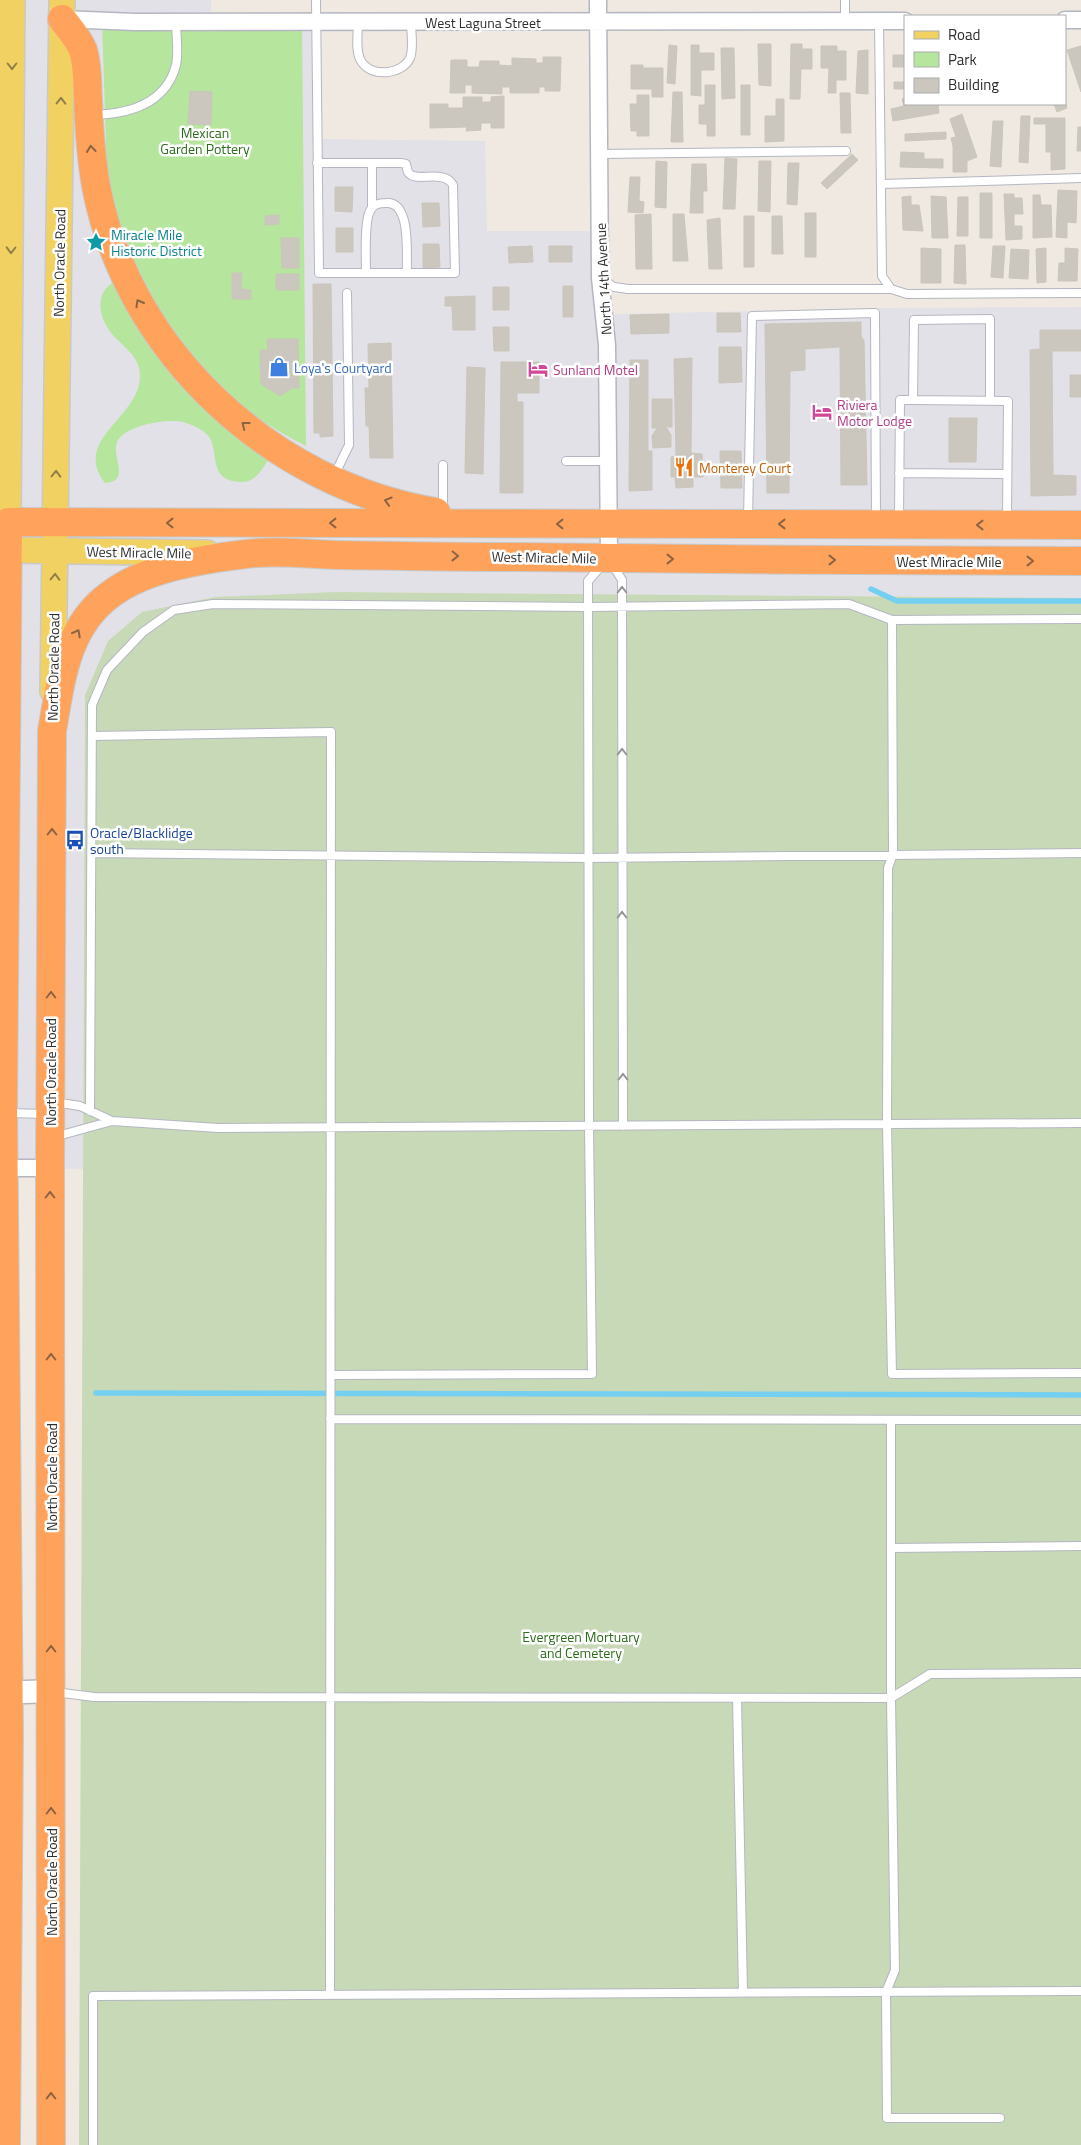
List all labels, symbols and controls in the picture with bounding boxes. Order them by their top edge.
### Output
street label: West Laguna Street [425,12,541,33]
legend [904,15,1066,105]
text: Road [948,23,980,46]
text: Park [948,48,977,71]
one-way arrow [7,62,17,70]
text: Building [948,73,999,96]
one-way arrow [55,97,66,105]
park label: Mexican Garden Pottery [160,122,250,159]
one-way arrow [86,145,97,153]
street label: North Oracle Road [48,209,70,317]
street label: North 14th Avenue [590,222,616,336]
place label: Miracle Mile Historic District [111,224,202,261]
place icon: Miracle Mile Historic District [85,231,107,253]
one-way arrow [6,246,16,254]
one-way arrow [135,300,145,309]
shop icon: Loya's Courtyard [268,356,290,378]
place label: Loya's Courtyard [294,357,392,378]
hotel icon: Sunland Motel [527,358,549,380]
place label: Sunland Motel [553,359,638,380]
place label: Riviera Motor Lodge [837,394,912,431]
hotel icon: Riviera Motor Lodge [811,401,833,423]
one-way arrow [242,423,251,431]
restaurant icon: Monterey Court [673,456,695,478]
place label: Monterey Court [699,457,791,478]
one-way arrow [51,470,61,478]
one-way arrow [384,496,392,506]
one-way arrow [166,518,174,528]
one-way arrow [329,518,336,528]
one-way arrow [555,519,563,529]
one-way arrow [778,519,786,529]
one-way arrow [976,520,984,530]
street label: West Miracle Mile [86,541,192,563]
street label: West Miracle Mile [491,546,597,568]
one-way arrow [451,551,459,562]
street label: West Miracle Mile [897,551,1002,572]
one-way arrow [666,553,674,564]
one-way arrow [828,555,836,565]
one-way arrow [1026,556,1034,566]
one-way arrow [49,573,60,581]
one-way arrow [617,585,627,593]
street label: North Oracle Road [42,613,64,721]
one-way arrow [71,629,81,638]
one-way arrow [617,748,627,756]
place label: Oracle/Blacklidge south [90,822,193,859]
one-way arrow [47,828,57,836]
bus stop icon: Oracle/Blacklidge south [64,829,86,851]
one-way arrow [617,910,627,918]
one-way arrow [46,991,56,998]
street label: North Oracle Road [40,1018,61,1126]
one-way arrow [617,1073,628,1081]
one-way arrow [45,1190,55,1198]
one-way arrow [46,1353,56,1360]
street label: North Oracle Road [41,1423,62,1531]
park label: Evergreen Mortuary and Cemetery [522,1626,640,1663]
one-way arrow [46,1645,56,1652]
one-way arrow [46,1807,56,1815]
street label: North Oracle Road [41,1828,62,1936]
one-way arrow [46,2092,56,2100]

